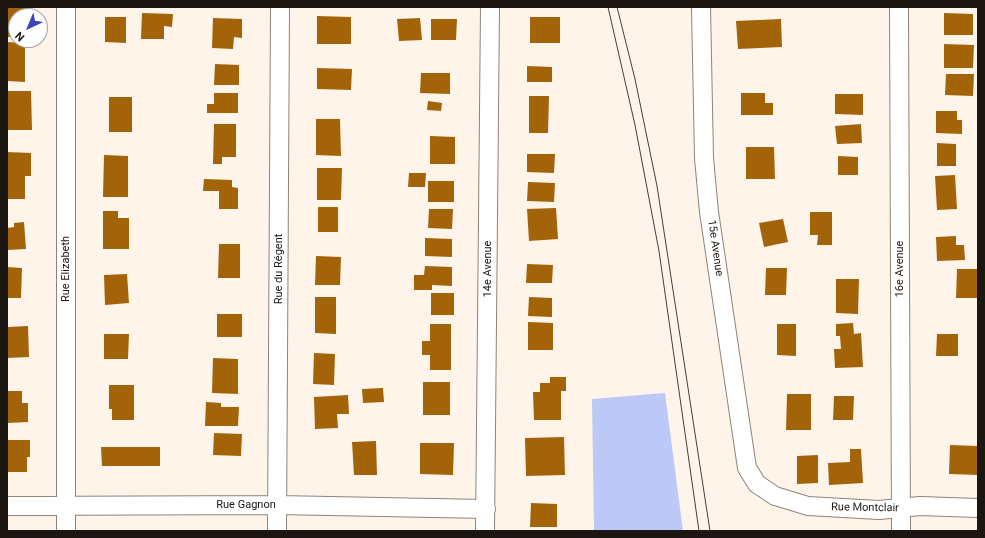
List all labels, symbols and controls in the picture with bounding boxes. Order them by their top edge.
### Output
north arrow [8,8,48,48]
text: N [13,29,27,44]
street label: 15e Avenue [705,219,725,277]
street label: Rue du Régent [272,234,286,304]
street label: Rue Elizabeth [59,236,73,302]
street label: 14e Avenue [481,241,495,297]
street label: 16e Avenue [893,241,907,297]
street label: Rue Gagnon [216,498,276,512]
street label: Rue Montclair [831,501,899,515]

